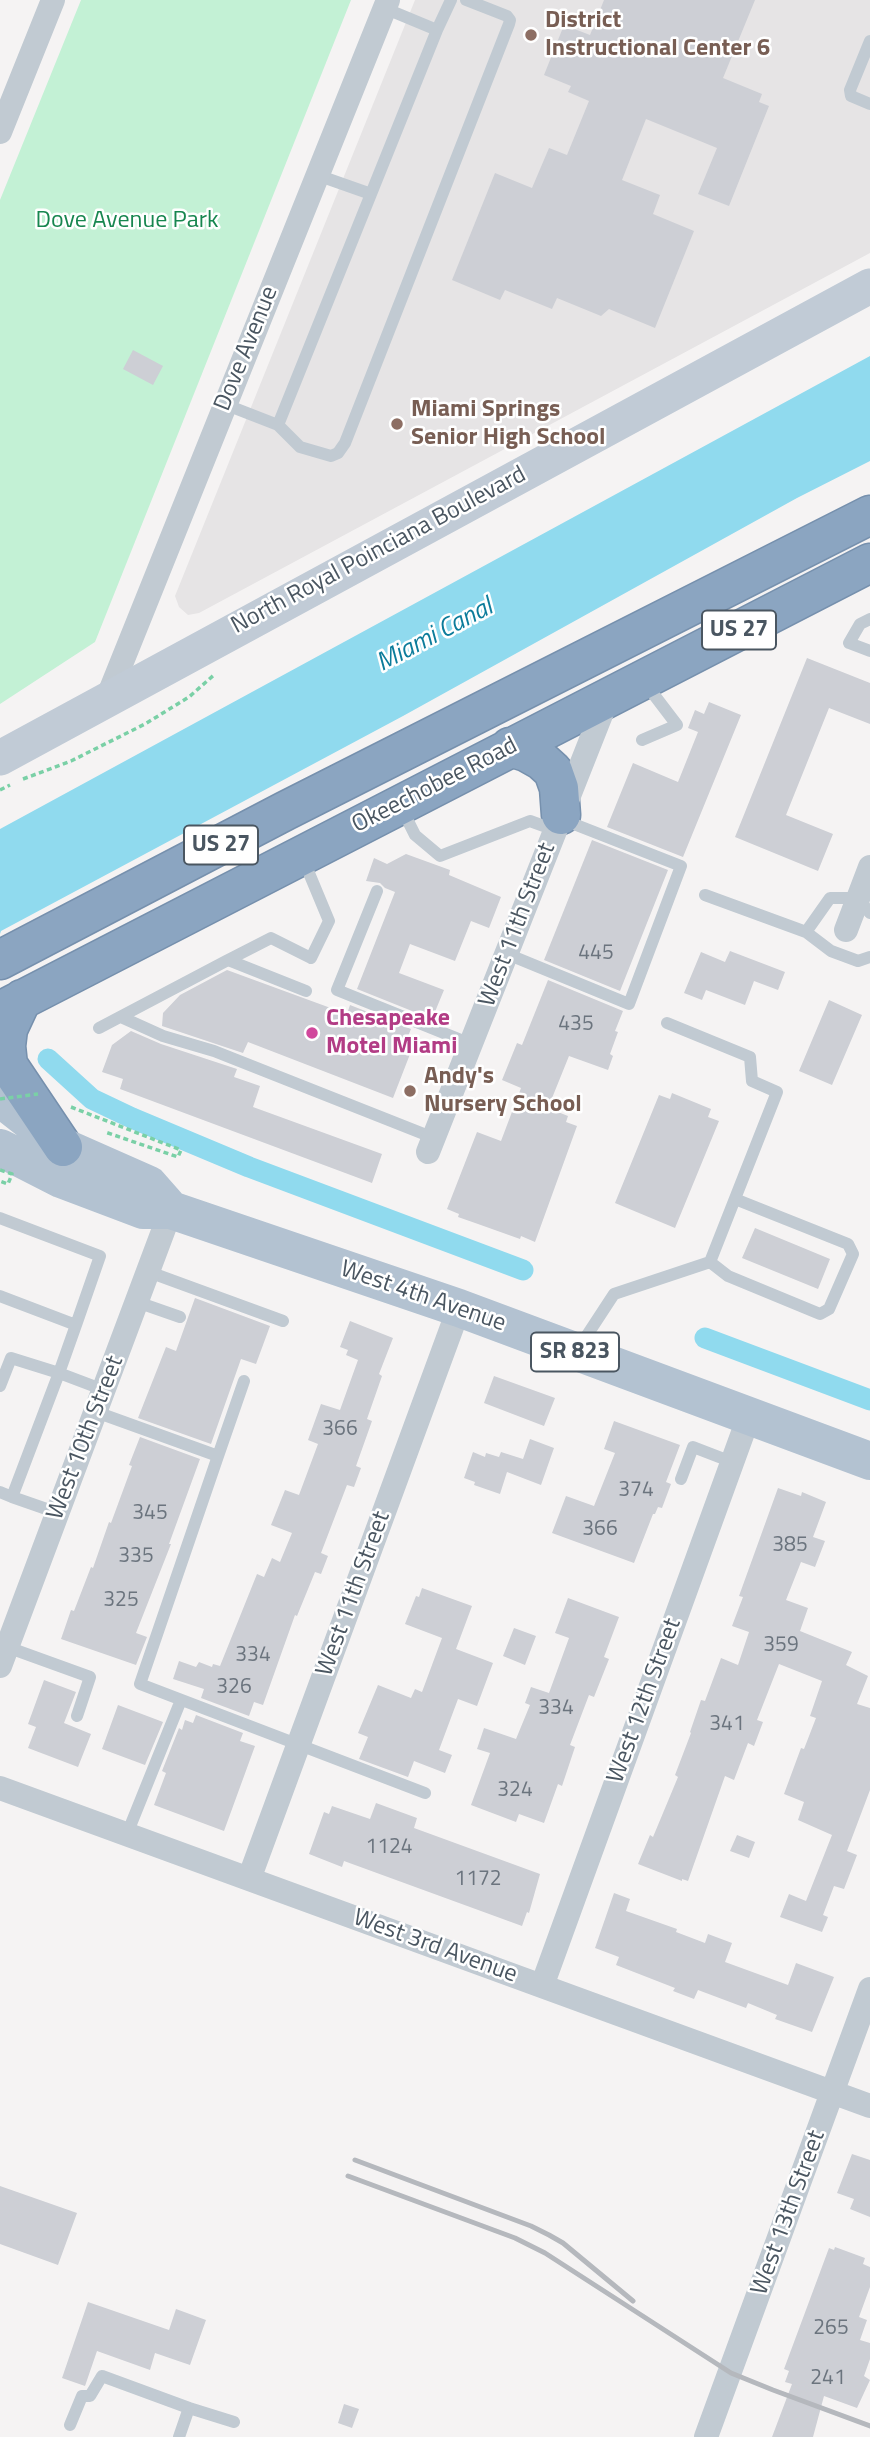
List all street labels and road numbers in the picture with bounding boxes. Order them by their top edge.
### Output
street label: Dove Avenue [209,283,285,415]
street label: North Royal Poinciana Boulevard [227,461,531,641]
road number: US 27 [702,610,776,650]
street label: Okeechobee Road [348,732,522,840]
road number: US 27 [184,825,258,864]
street label: West 11th Street [474,839,562,1011]
street label: West 4th Avenue [337,1255,509,1339]
road number: SR 823 [531,1332,619,1372]
street label: West 10th Street [42,1352,130,1524]
street label: West 11th Street [311,1508,397,1680]
street label: West 12th Street [602,1615,688,1787]
street label: West 3rd Avenue [349,1904,521,1990]
street label: West 13th Street [746,2127,832,2299]

